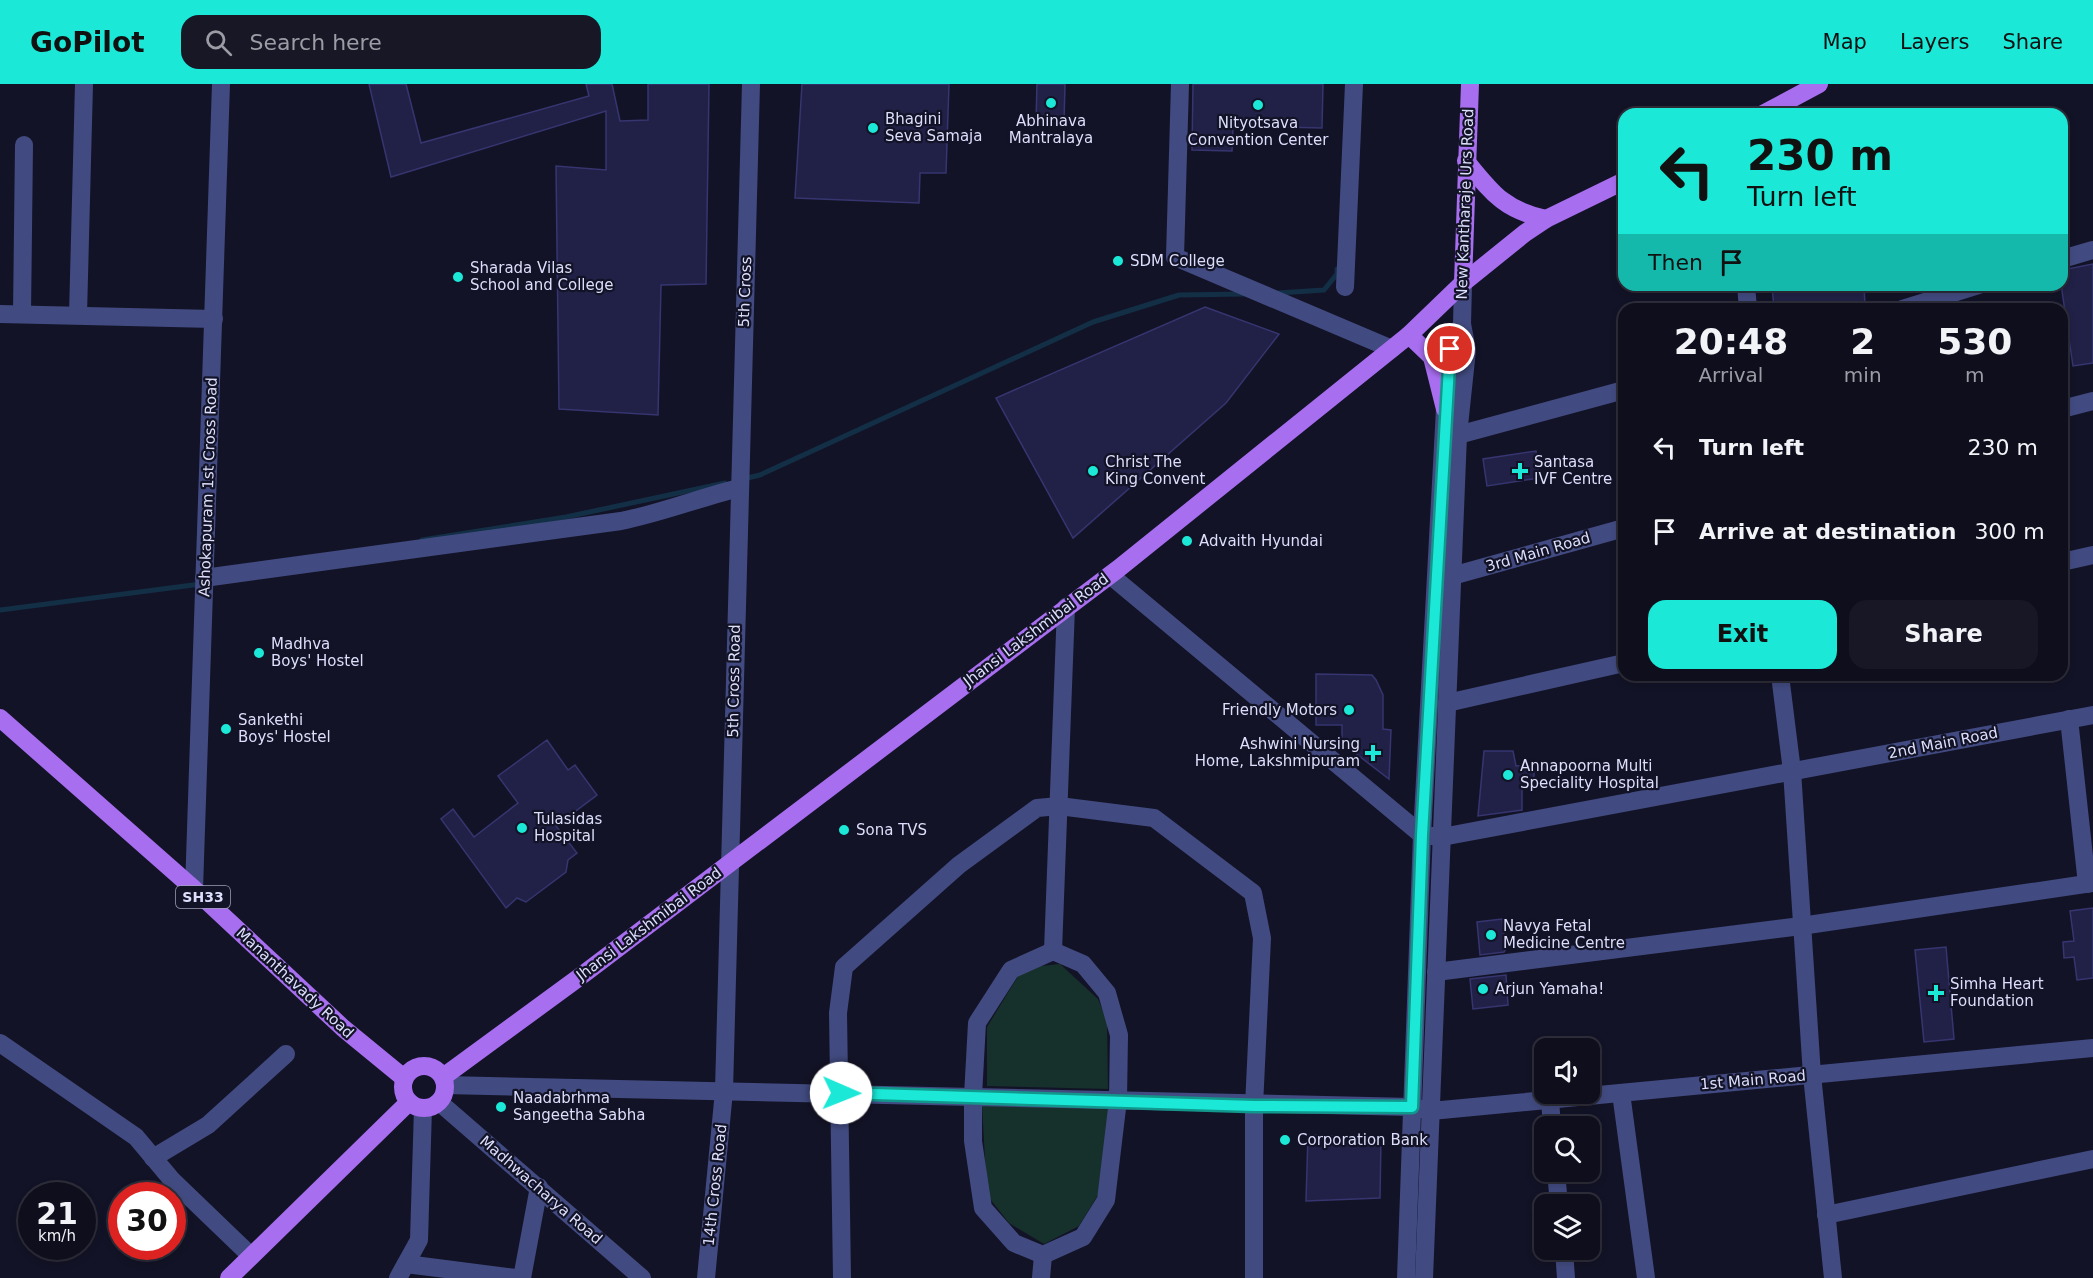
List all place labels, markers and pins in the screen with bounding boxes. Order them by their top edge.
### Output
marker: Abhinava Mantralaya [1044,96,1058,110]
marker: Nityotsava Convention Center [1251,98,1265,112]
place label: Bhagini Seva Samaja [885,110,982,145]
place label: Abhinava Mantralaya [1009,112,1093,147]
place label: Nityotsava Convention Center [1188,114,1329,149]
marker: Bhagini Seva Samaja [866,121,880,135]
place label: SDM College [1130,252,1225,270]
marker: SDM College [1111,254,1125,268]
place label: Sharada Vilas School and College [470,259,614,294]
marker: Sharada Vilas School and College [451,270,465,284]
pin [1424,323,1475,374]
place label: Christ The King Convent [1105,453,1206,488]
place label: Santasa IVF Centre [1534,453,1612,488]
marker: Santasa IVF Centre [1511,462,1529,480]
marker: Christ The King Convent [1086,464,1100,478]
place label: Advaith Hyundai [1199,532,1323,550]
marker: Advaith Hyundai [1180,534,1194,548]
place label: Madhva Boys' Hostel [271,635,364,670]
marker: Madhva Boys' Hostel [252,646,266,660]
place label: Friendly Motors [1222,701,1337,719]
marker: Friendly Motors [1342,703,1356,717]
place label: Sankethi Boys' Hostel [238,711,331,746]
marker: Sankethi Boys' Hostel [219,722,233,736]
place label: Ashwini Nursing Home, Lakshmipuram [1195,735,1360,770]
marker: Ashwini Nursing Home, Lakshmipuram [1364,744,1382,762]
place label: Annapoorna Multi Speciality Hospital [1520,757,1659,792]
marker: Annapoorna Multi Speciality Hospital [1501,768,1515,782]
place label: Tulasidas Hospital [533,810,602,845]
marker: Tulasidas Hospital [515,821,529,835]
place label: Sona TVS [856,821,927,839]
marker: Sona TVS [837,823,851,837]
place label: Navya Fetal Medicine Centre [1503,917,1625,952]
marker: Navya Fetal Medicine Centre [1484,928,1498,942]
place label: Simha Heart Foundation [1950,975,2044,1010]
place label: Arjun Yamaha! [1495,980,1604,998]
marker: Arjun Yamaha! [1476,982,1490,996]
marker: Simha Heart Foundation [1927,984,1945,1002]
place label: Naadabrhma Sangeetha Sabha [513,1089,645,1124]
marker: Naadabrhma Sangeetha Sabha [494,1100,508,1114]
place label: Corporation Bank [1297,1131,1428,1149]
marker: Corporation Bank [1278,1133,1292,1147]

